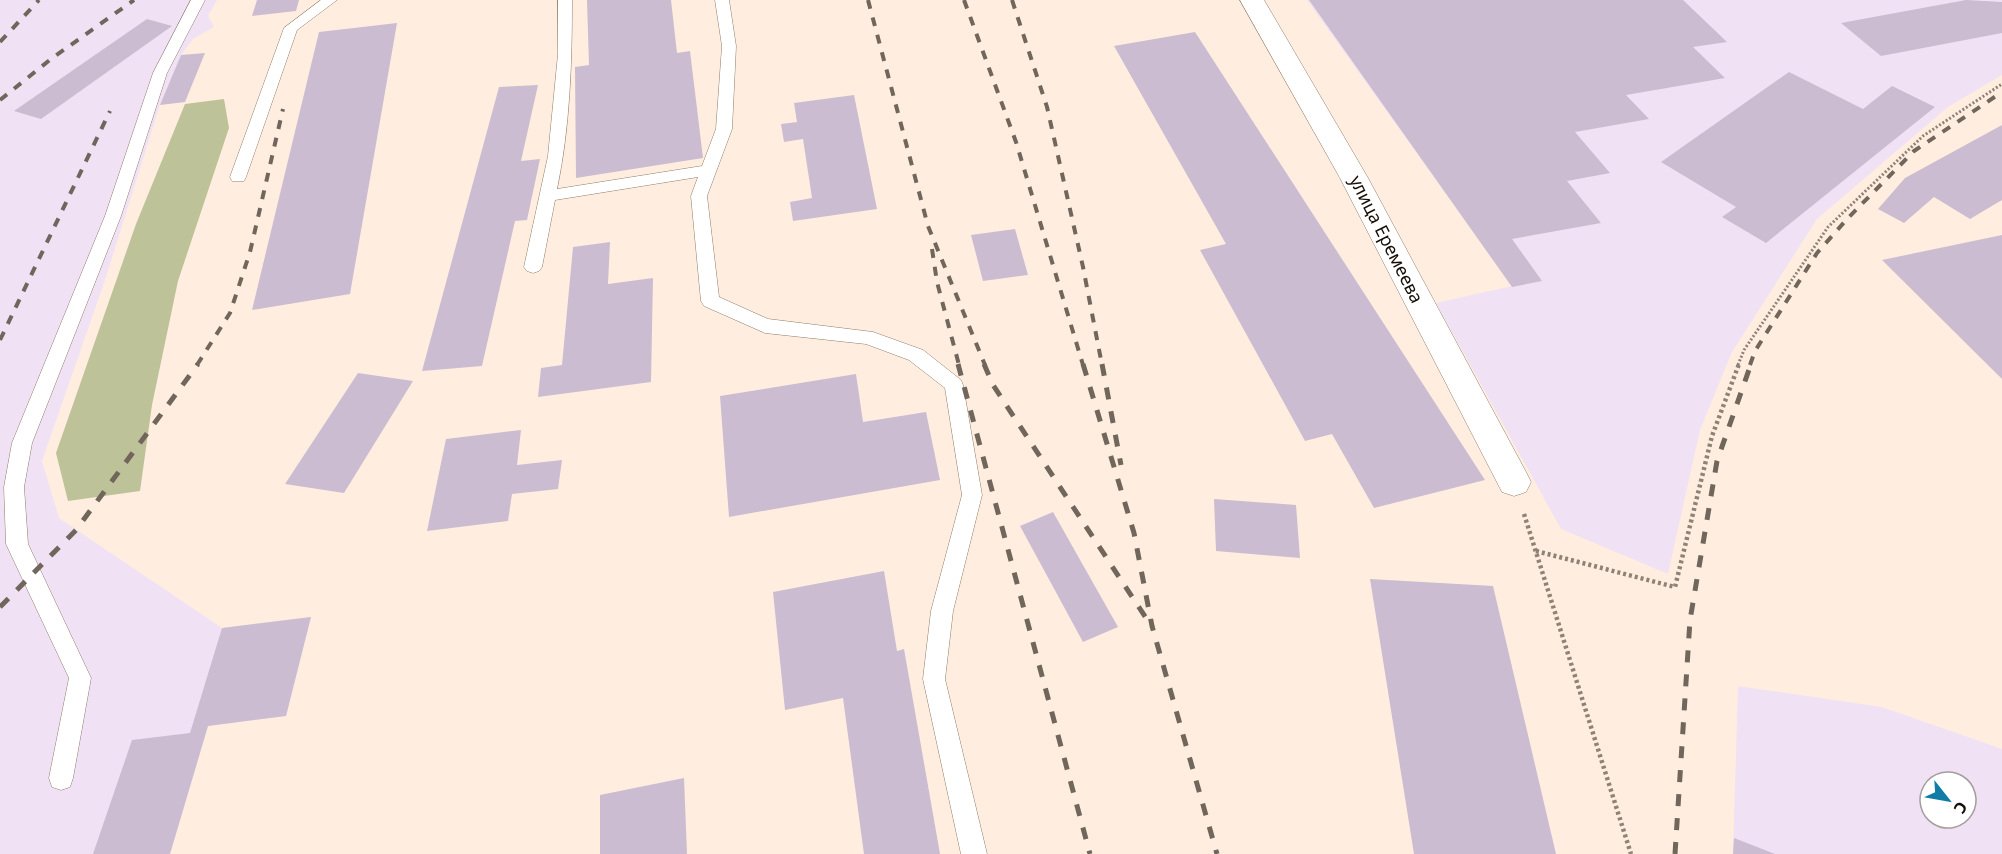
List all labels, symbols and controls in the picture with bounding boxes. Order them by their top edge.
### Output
street label: улица Еремеева [1344,171,1430,307]
north arrow [1918,770,1978,830]
text: С [1949,798,1973,818]

